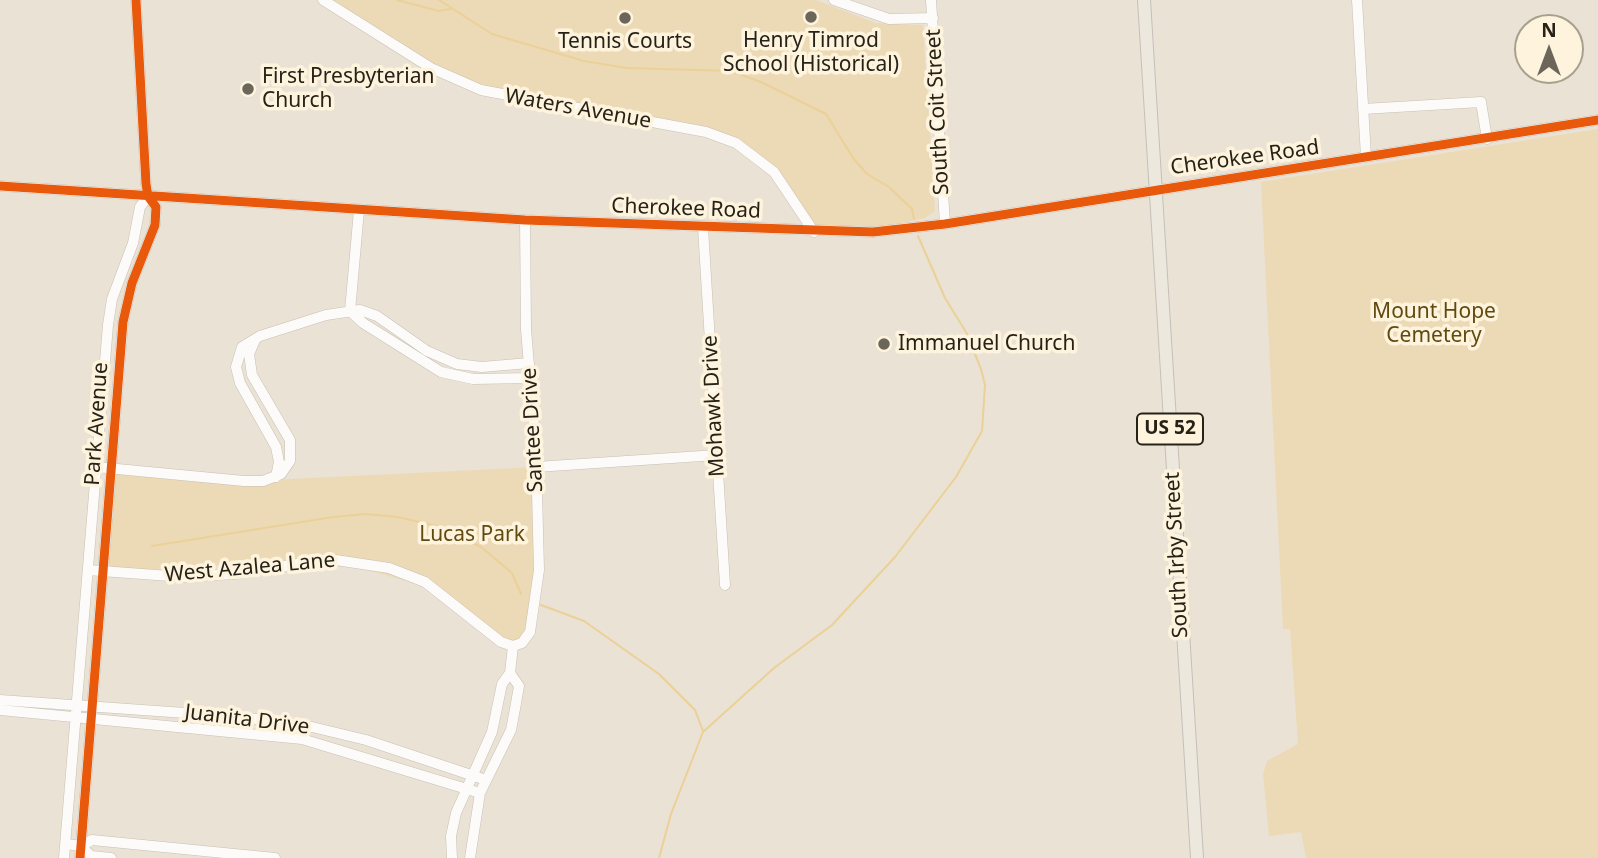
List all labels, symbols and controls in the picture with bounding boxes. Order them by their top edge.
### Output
marker: Henry Timrod School (Historical) [803,9,819,25]
marker: Tennis Courts [617,10,633,26]
north arrow [1514,14,1584,84]
text: N [1541,17,1557,43]
place label: Henry Timrod School (Historical) [723,28,899,78]
street label: South Coit Street [921,28,955,196]
place label: Tennis Courts [558,29,692,55]
place label: First Presbyterian Church [262,64,434,114]
marker: First Presbyterian Church [240,81,256,97]
street label: Waters Avenue [503,84,653,134]
street label: Cherokee Road [1169,135,1321,181]
street label: Cherokee Road [611,194,761,224]
park label: Mount Hope Cemetery [1372,299,1496,349]
place label: Immanuel Church [898,331,1075,357]
street label: Mohawk Drive [698,335,730,477]
marker: Immanuel Church [876,336,892,352]
street label: Park Avenue [80,361,114,487]
street label: Santee Drive [517,367,549,493]
road number: US 52 [1137,414,1203,444]
street label: South Irby Street [1160,471,1194,639]
park label: Lucas Park [419,522,525,548]
street label: West Azalea Lane [164,548,336,588]
street label: Juanita Drive [183,700,311,740]

